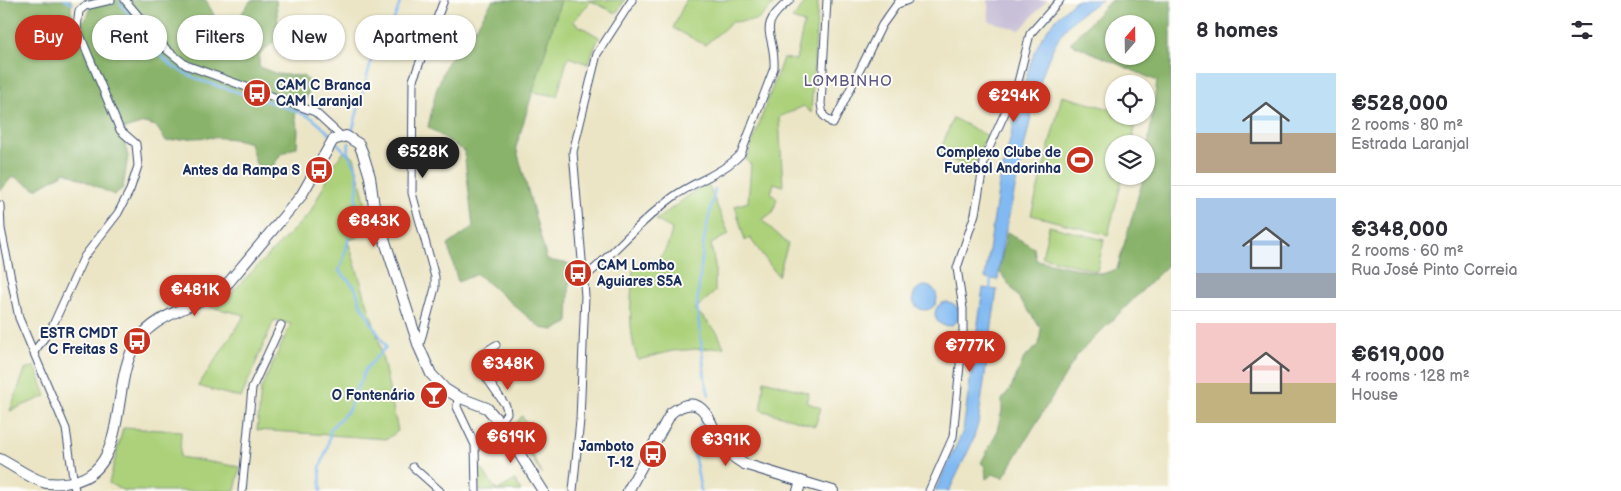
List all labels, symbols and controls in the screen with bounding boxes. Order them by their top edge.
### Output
chip: Buy [15,15,82,60]
chip: Rent [92,15,167,60]
chip: Filters [177,15,263,60]
chip: New [273,15,345,60]
chip: Apartment [355,15,476,60]
north arrow [1105,15,1155,65]
map controls [1105,15,1155,185]
icon: filters [1568,16,1596,44]
text: 8 homes [1196,18,1278,43]
district label: LOMBINHO [803,72,893,91]
button: locate [1105,75,1155,125]
place label: CAM C Branca CAM Laranjal [276,77,371,110]
bus stop icon: CAM C Branca CAM Laranjal [242,78,272,108]
pin: €294K [979,80,1049,123]
text: €294K [988,87,1040,106]
text: €528,000 [1351,91,1448,116]
icon: home [1236,93,1296,153]
text: 2 rooms · 80 m² [1351,116,1463,135]
button: layers [1105,135,1155,185]
text: Estrada Laranjal [1351,135,1469,154]
pin: €528K [388,136,458,179]
text: €528K [397,143,449,162]
place label: Complexo Clube de Futebol Andorinha [936,144,1061,177]
sports icon: Complexo Clube de Futebol Andorinha [1065,145,1095,175]
bus stop icon: Antes da Rampa S [304,155,334,185]
place label: Antes da Rampa S [182,162,300,179]
pin: €843K [339,206,409,248]
text: €843K [348,212,400,231]
text: €348,000 [1351,217,1448,242]
icon: home [1236,218,1296,278]
text: 2 rooms · 60 m² [1351,242,1464,261]
place label: CAM Lombo Aguiares S5A [596,257,682,290]
bus stop icon: CAM Lombo Aguiares S5A [563,258,593,288]
text: Rua José Pinto Correia [1351,261,1517,280]
pin: €481K [160,274,230,317]
text: €481K [171,281,219,300]
place label: ESTR CMDT C Freitas S [40,325,118,358]
bus stop icon: ESTR CMDT C Freitas S [122,326,152,356]
pin: €777K [935,330,1005,373]
text: €777K [945,337,995,356]
text: €619,000 [1351,342,1445,367]
icon: home [1236,343,1296,403]
pin: €348K [473,348,543,391]
text: €348K [482,355,534,374]
text: 4 rooms · 128 m² [1351,367,1470,386]
bar icon: O Fontenário [419,380,449,410]
text: House [1351,386,1398,405]
place label: O Fontenário [332,387,415,404]
pin: €619K [476,422,546,464]
pin: €391K [691,424,761,467]
text: €619K [487,428,535,447]
text: €391K [702,431,750,450]
place label: Jamboto T-12 [579,438,635,471]
bus stop icon: Jamboto T-12 [638,439,668,469]

